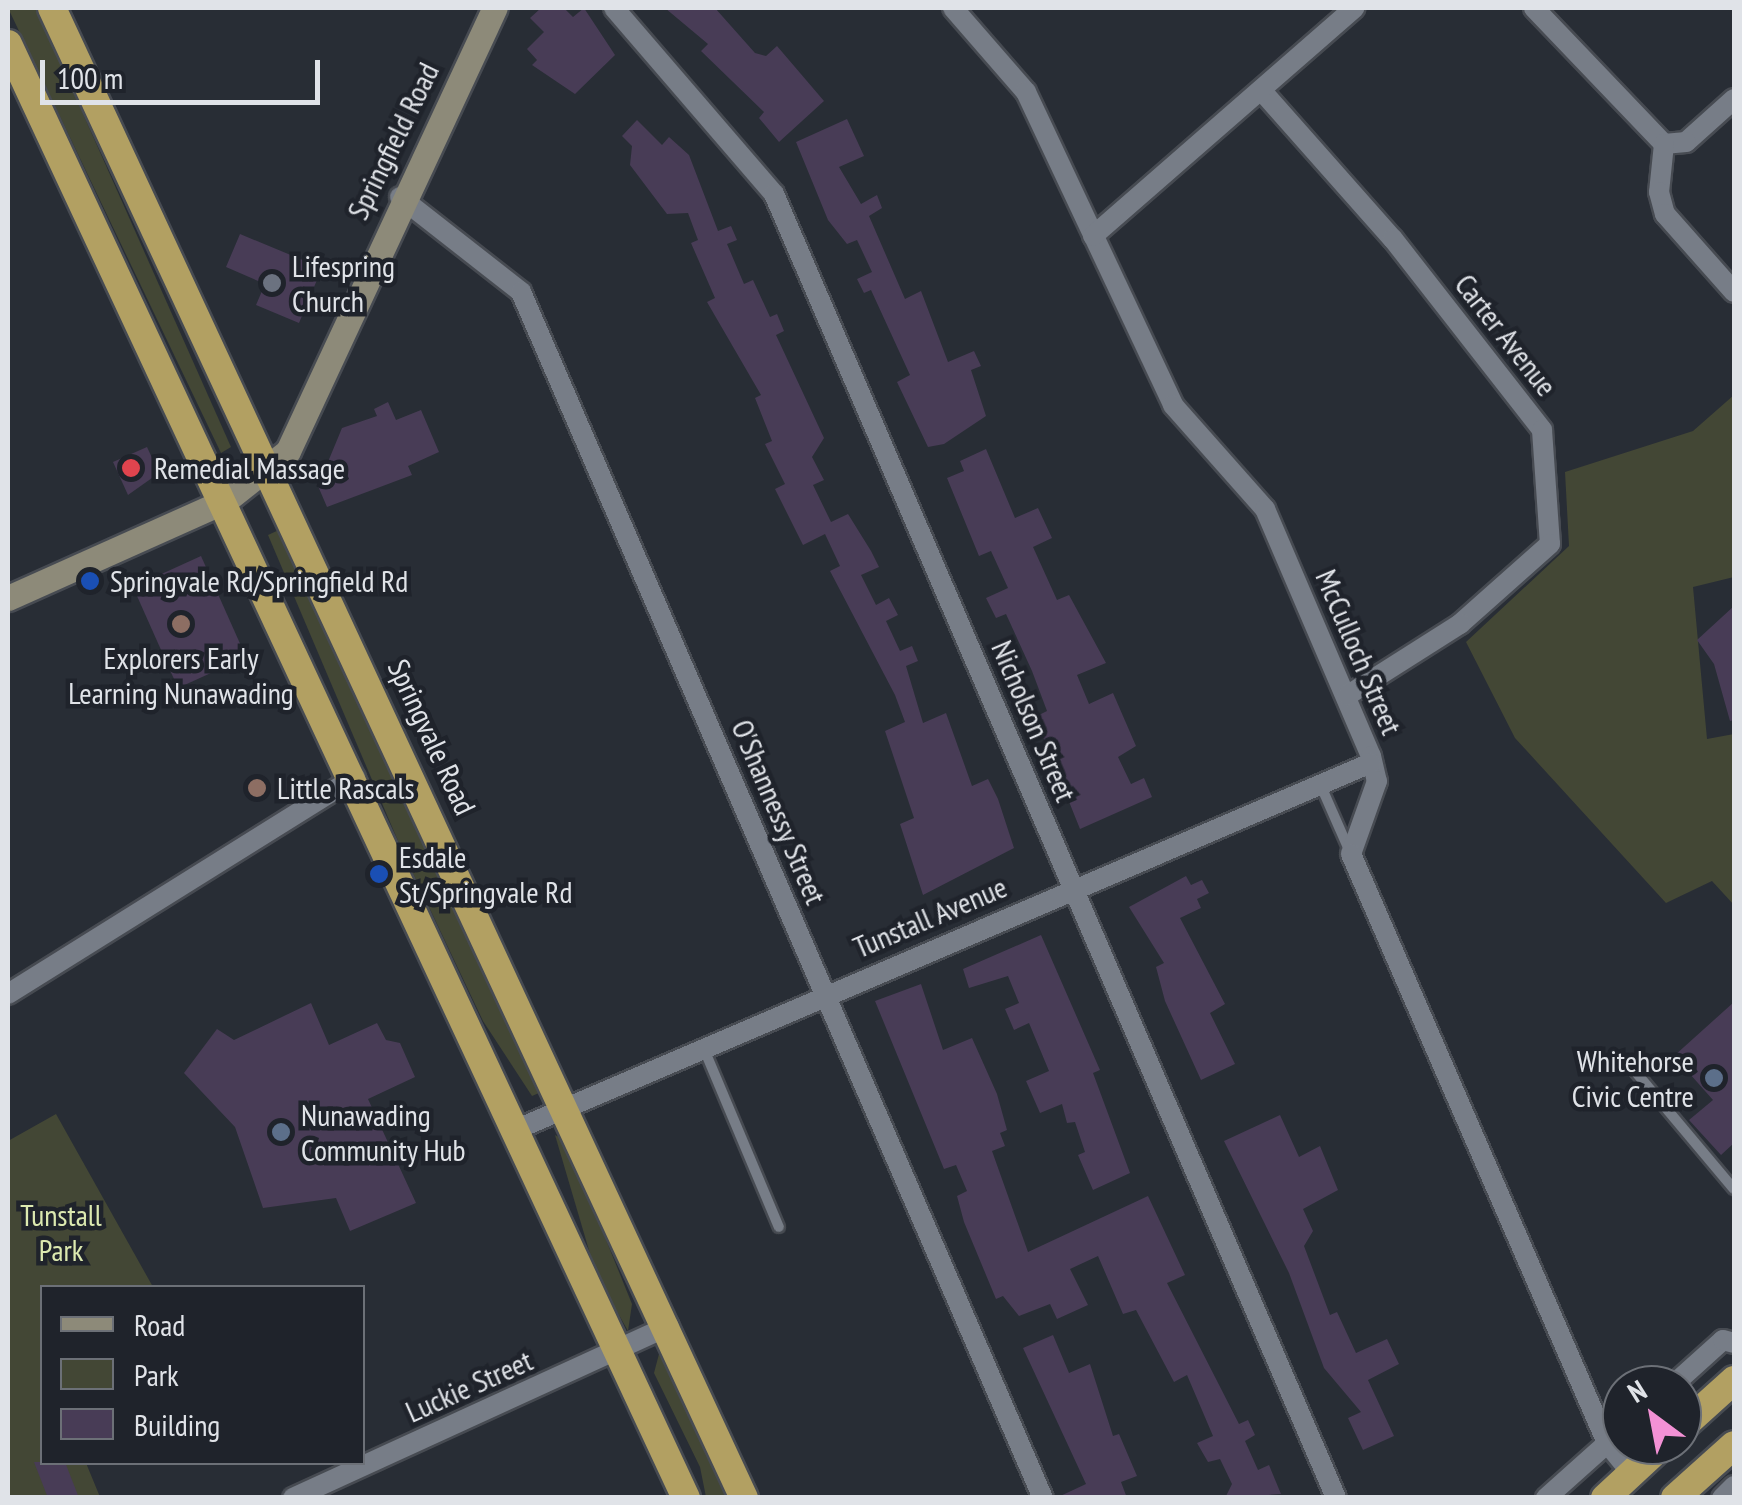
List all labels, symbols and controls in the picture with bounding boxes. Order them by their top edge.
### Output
scale bar [45,40,325,102]
street label: Springfield Road [340,57,446,225]
text: 100 m [57,58,123,97]
place label: Lifespring Church [292,248,395,318]
street label: Carter Avenue [1447,267,1565,403]
marker: Lifespring Church [261,272,283,294]
place label: Remedial Massage [154,450,345,486]
marker: Remedial Massage [118,455,144,481]
place label: Springvale Rd/Springfield Rd [110,563,408,599]
street label: McCulloch Street [1308,564,1410,740]
marker: Springvale Rd/Springfield Rd [79,570,101,592]
marker: Explorers Early Learning Nunawading [170,613,192,635]
street label: Nicholson Street [984,635,1084,807]
place label: Explorers Early Learning Nunawading [68,640,294,710]
street label: Springvale Road [380,654,484,820]
street label: O'Shannessy Street [724,714,834,910]
place label: Little Rascals [277,770,415,806]
marker: Little Rascals [246,777,268,799]
place label: Esdale St/Springvale Rd [399,839,572,910]
marker: Esdale St/Springvale Rd [368,863,390,885]
street label: Tunstall Avenue [848,868,1012,966]
place label: Whitehorse Civic Centre [1571,1043,1694,1114]
marker: Whitehorse Civic Centre [1703,1067,1725,1089]
place label: Nunawading Community Hub [301,1097,466,1168]
marker: Nunawading Community Hub [270,1121,292,1143]
park label: Tunstall Park [20,1197,102,1268]
legend [40,1285,365,1465]
text: Road [134,1305,185,1344]
street label: Luckie Street [400,1342,538,1430]
text: Park [134,1355,179,1394]
north arrow [1602,1365,1702,1465]
text: N [1621,1371,1653,1411]
text: Building [134,1405,220,1444]

